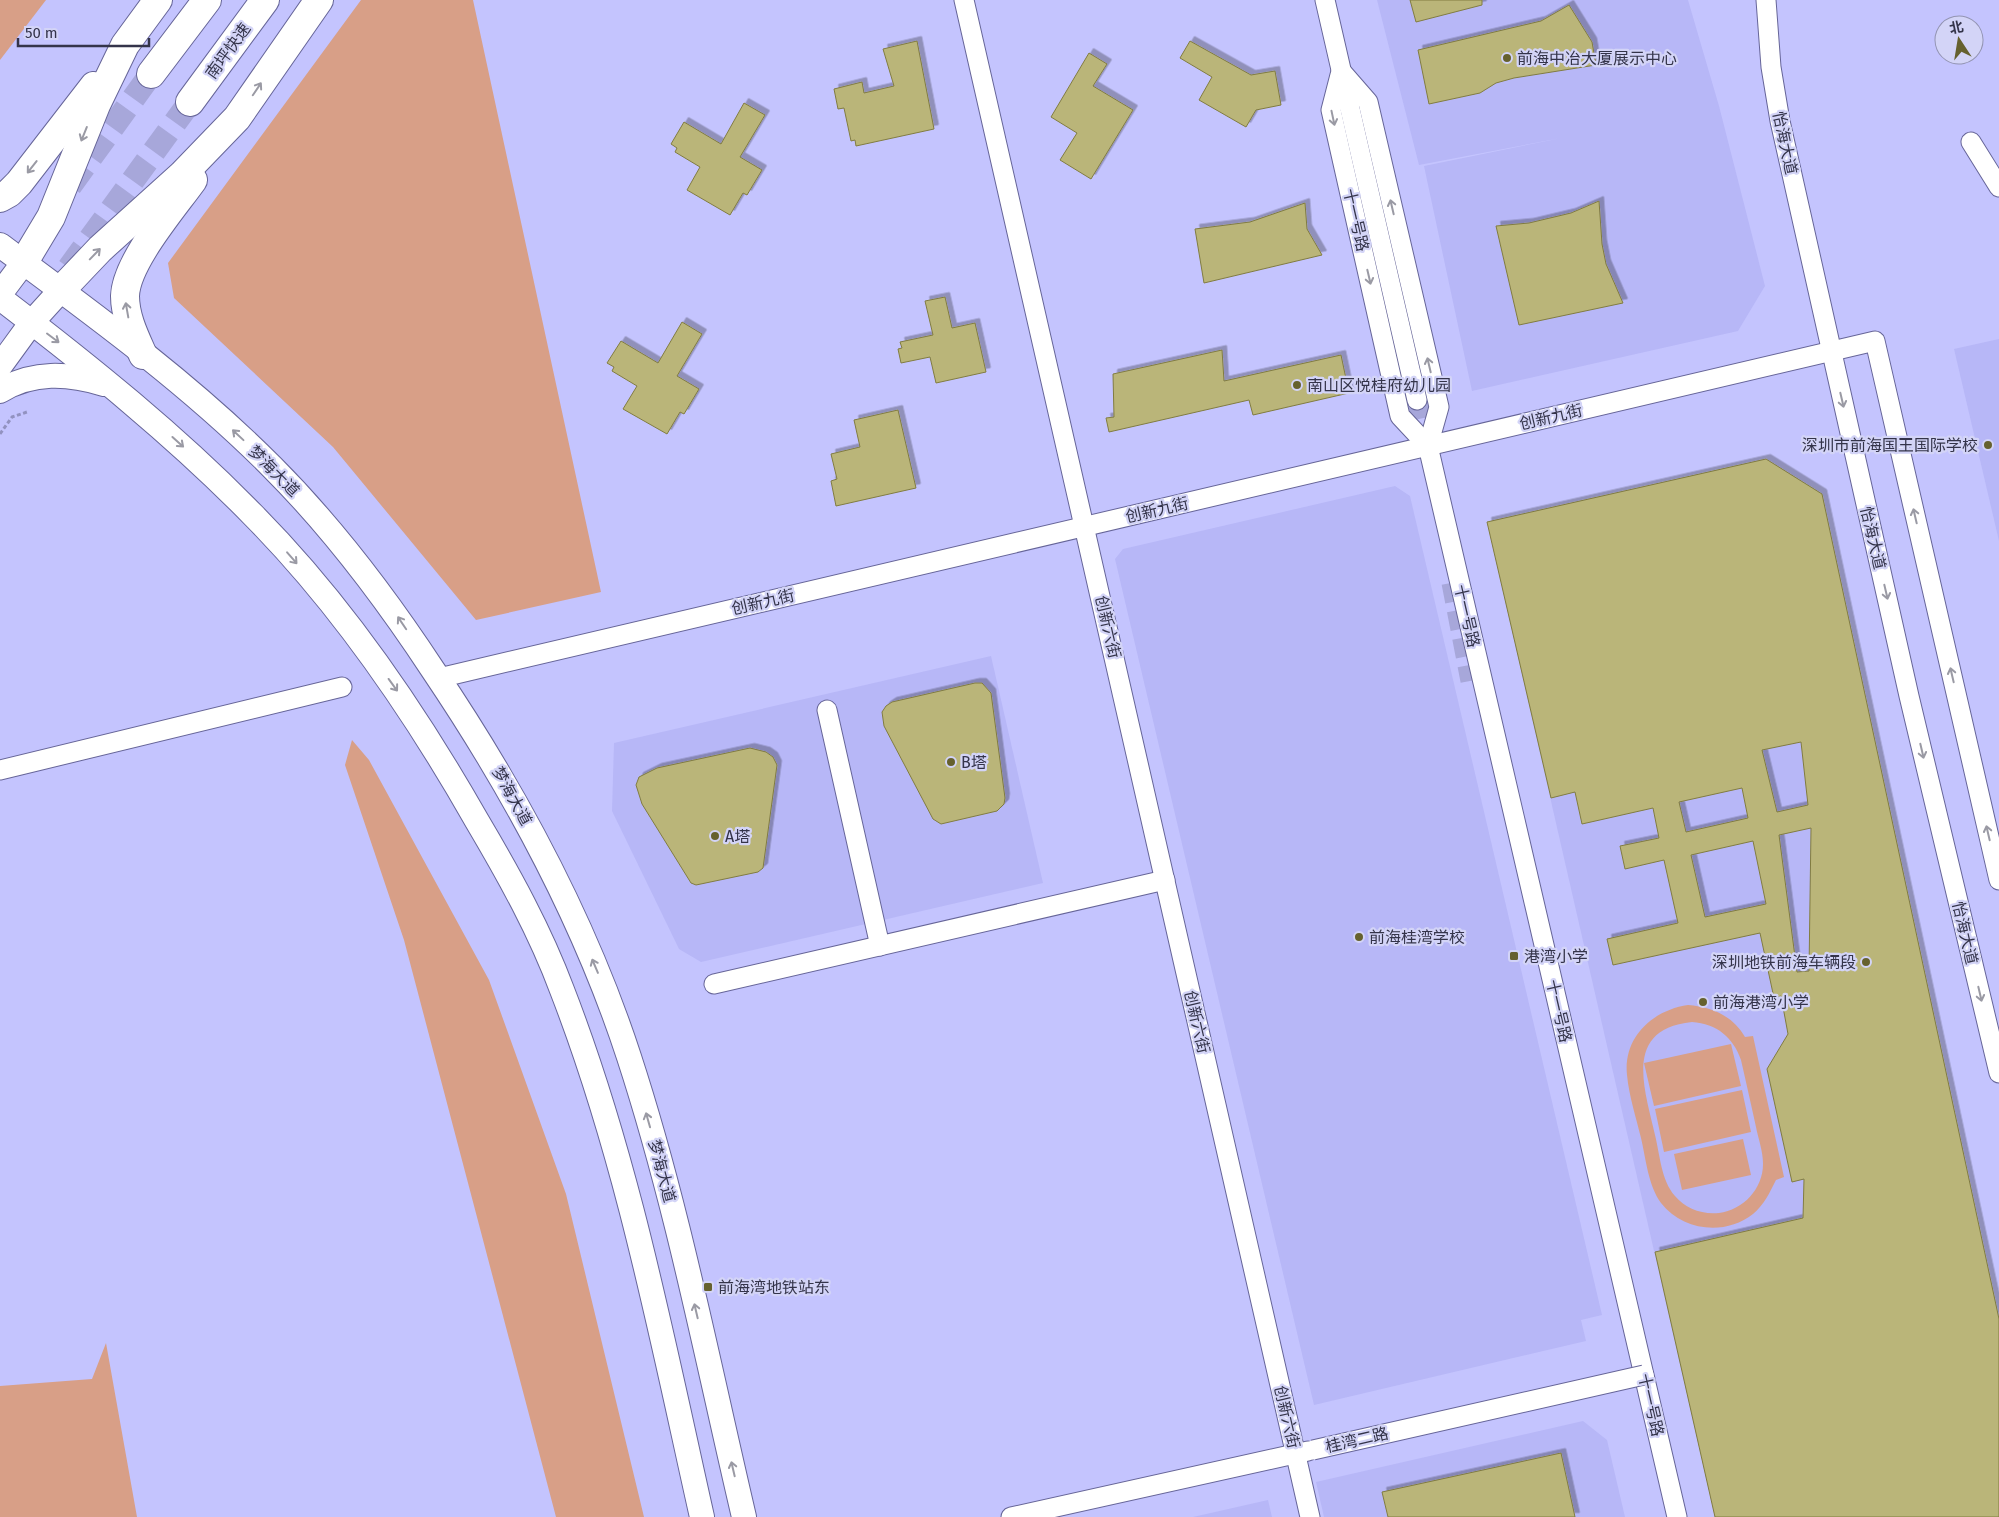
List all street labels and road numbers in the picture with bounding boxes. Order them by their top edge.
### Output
street label: 南坪快速 [202,20,254,82]
street label: 怡海大道 [1769,110,1801,176]
street label: 十一号路 [1340,187,1372,253]
street label: 创新九街 [1518,401,1584,433]
street label: 梦海大道 [245,442,303,500]
street label: 创新九街 [1124,494,1190,526]
street label: 怡海大道 [1857,505,1889,571]
street label: 十一号路 [1451,583,1483,649]
street label: 创新九街 [730,586,796,618]
street label: 创新六街 [1092,594,1124,660]
street label: 梦海大道 [488,763,536,829]
street label: 怡海大道 [1949,900,1981,966]
street label: 十一号路 [1543,978,1575,1044]
street label: 创新六街 [1181,989,1213,1055]
street label: 梦海大道 [645,1138,679,1204]
street label: 十一号路 [1635,1372,1667,1438]
street label: 创新六街 [1271,1384,1303,1450]
street label: 桂湾二路 [1324,1424,1390,1456]

